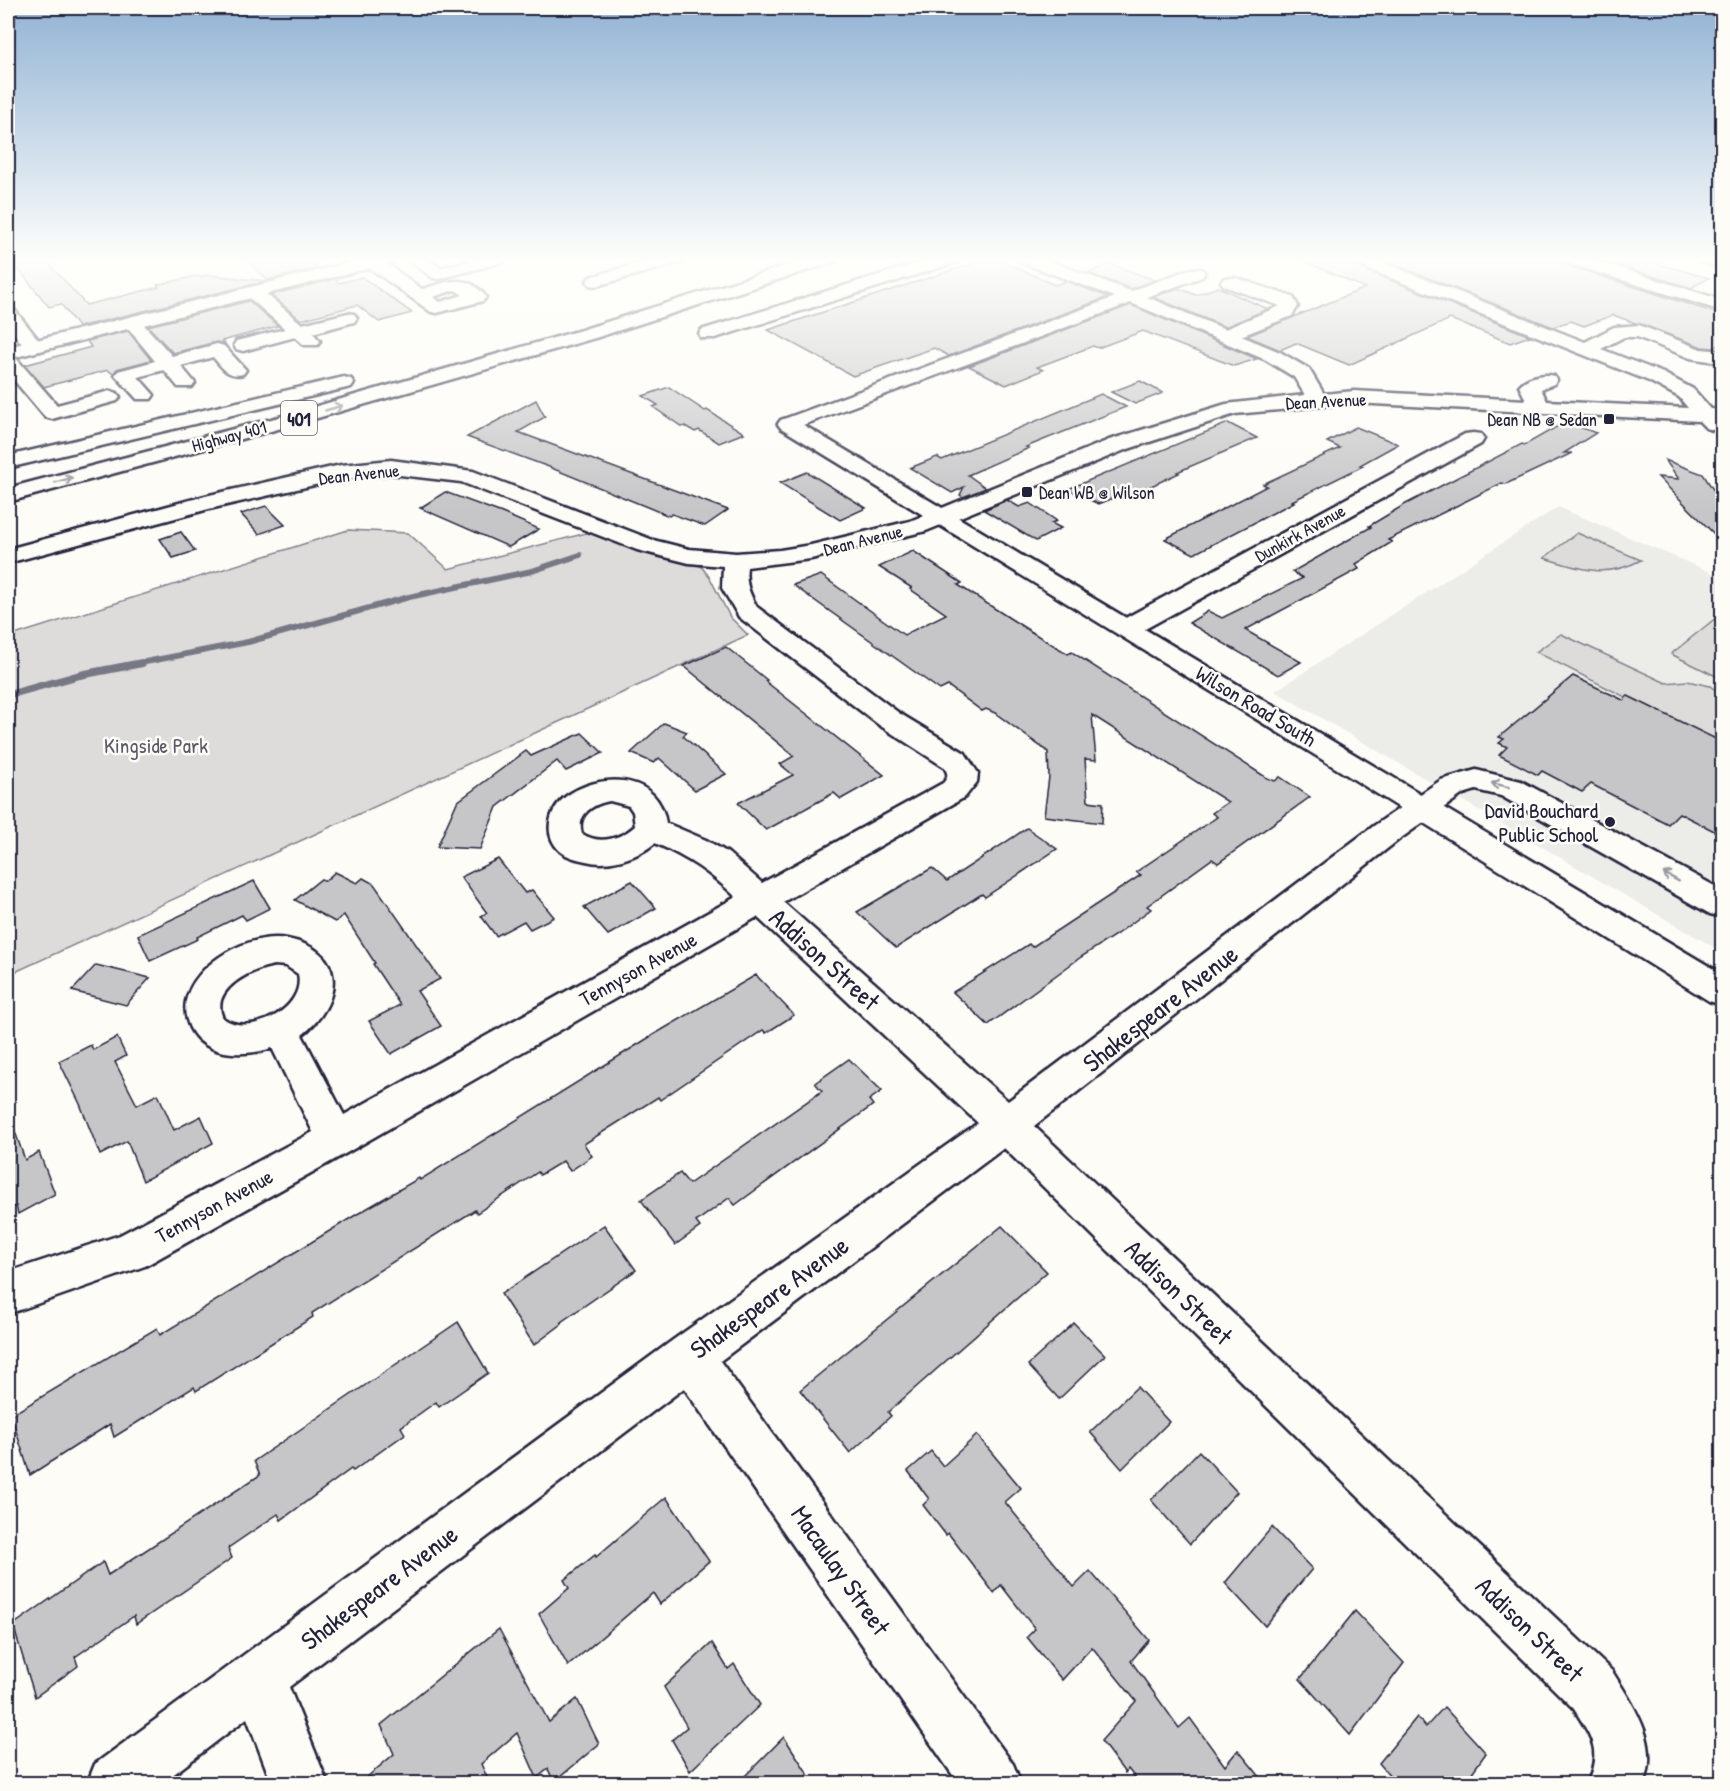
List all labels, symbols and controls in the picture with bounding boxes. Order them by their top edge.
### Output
street label: Dean Avenue [1285,386,1367,416]
road number: 401 [281,401,317,435]
one-way arrow [324,402,343,413]
place label: Dean NB @ Sedan [1487,407,1597,432]
marker: Dean NB @ Sedan [1602,412,1616,426]
street label: Highway 401 [189,414,269,458]
street label: Dean Avenue [318,457,400,491]
one-way arrow [54,474,73,485]
place label: Dean WB @ Wilson [1039,480,1155,505]
marker: Dean WB @ Wilson [1020,485,1034,499]
street label: Dunkirk Avenue [1250,498,1350,568]
street label: Dean Avenue [821,518,905,562]
street label: Wilson Road South [1190,659,1322,754]
park label: Kingside Park [104,731,208,760]
one-way arrow [1490,779,1509,791]
place label: David Bouchard Public School [1485,796,1598,849]
marker: David Bouchard Public School [1603,815,1617,829]
one-way arrow [1663,871,1680,883]
street label: Addison Street [762,900,889,1019]
street label: Tennyson Avenue [574,925,702,1013]
street label: Shakespeare Avenue [1075,936,1245,1080]
street label: Tennyson Avenue [150,1162,278,1250]
street label: Shakespeare Avenue [683,1228,855,1366]
street label: Addison Street [1117,1232,1241,1353]
street label: Macaulay Street [783,1498,899,1643]
street label: Shakespeare Avenue [293,1516,465,1658]
street label: Addison Street [1468,1569,1592,1690]

